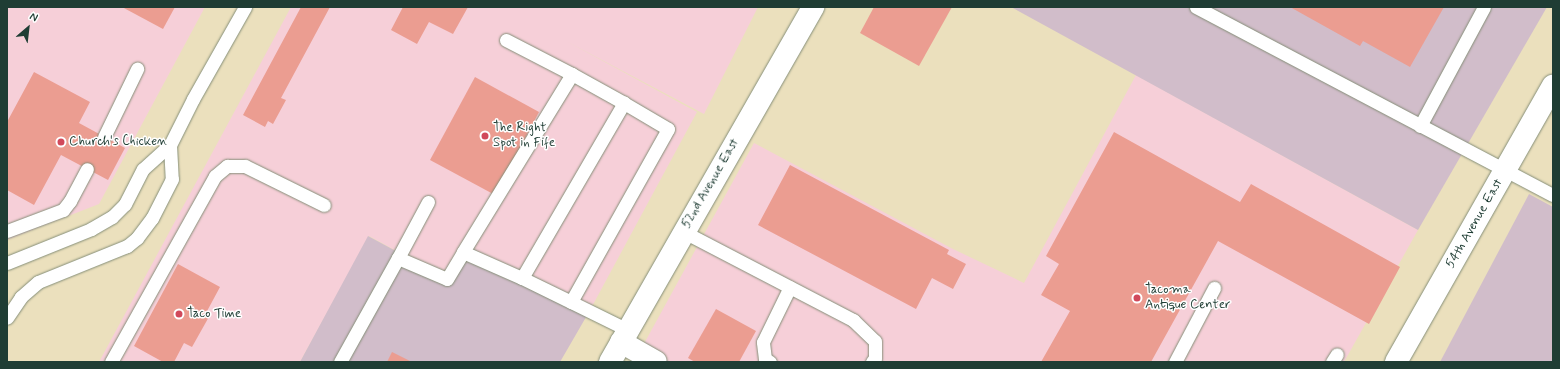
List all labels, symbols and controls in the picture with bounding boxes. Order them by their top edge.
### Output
north arrow [8,8,48,48]
text: N [27,10,40,25]
place label: The Right Spot in Fife [493,121,555,152]
marker: The Right Spot in Fife [480,131,490,141]
place label: Church's Chicken [69,134,166,150]
marker: Church's Chicken [56,137,66,147]
street label: 52nd Avenue East [680,137,742,231]
street label: 54th Avenue East [1444,178,1506,270]
place label: Tacoma Antique Center [1145,283,1230,314]
marker: Tacoma Antique Center [1132,293,1142,303]
place label: Taco Time [187,306,241,322]
marker: Taco Time [174,309,184,319]

